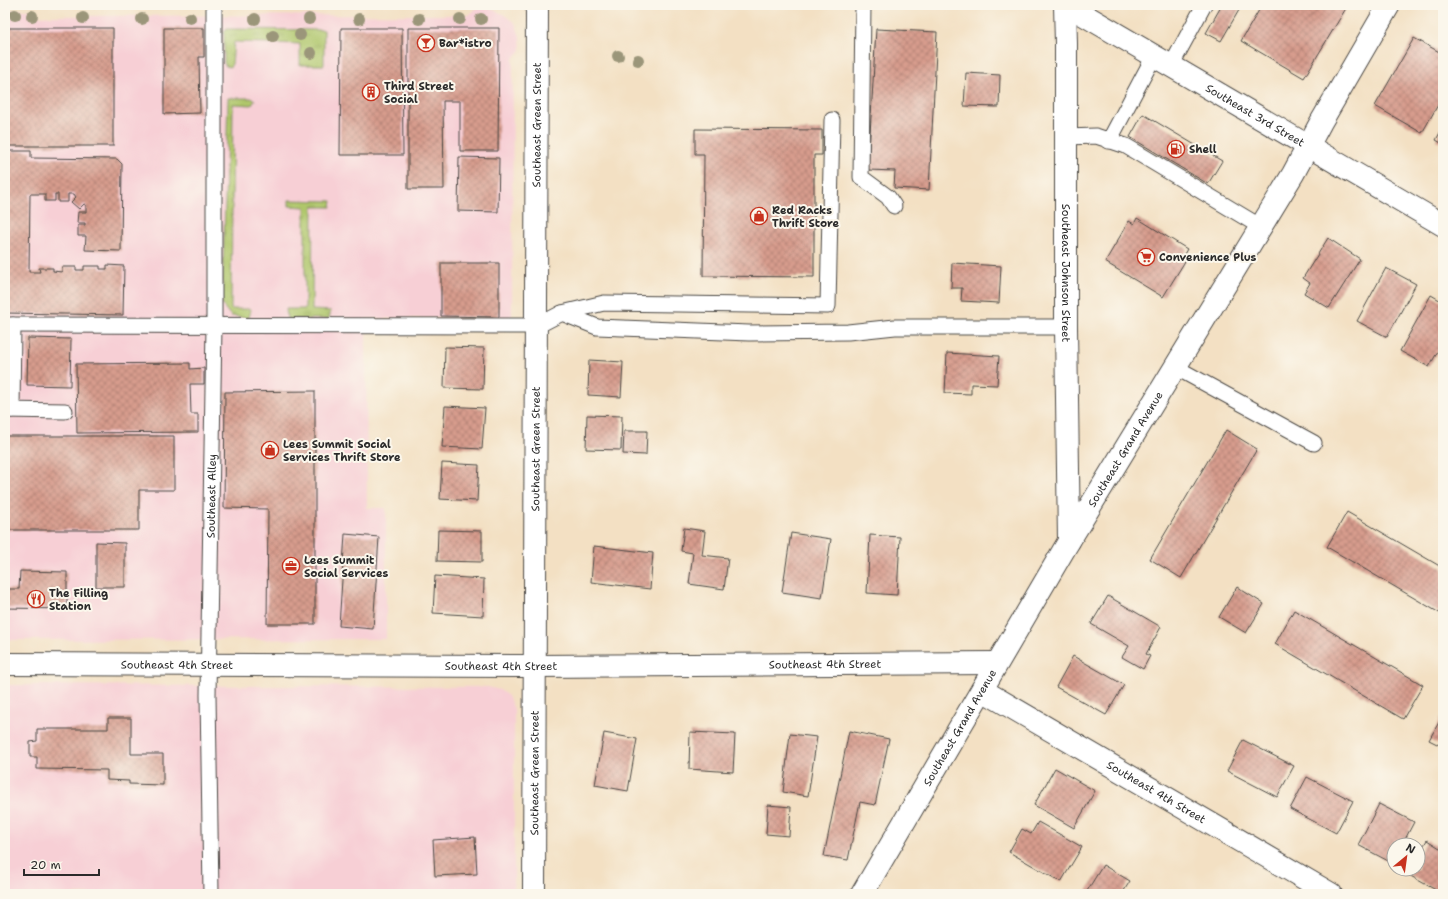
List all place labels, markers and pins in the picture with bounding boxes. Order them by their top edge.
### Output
bar icon: Bar*istro [416,33,436,53]
place label: Bar*istro [439,36,492,51]
place label: Third Street Social [384,79,455,107]
building icon: Third Street Social [361,82,381,102]
fuel station icon: Shell [1166,139,1186,159]
place label: Shell [1189,142,1217,157]
place label: Red Racks Thrift Store [772,203,840,231]
shop icon: Red Racks Thrift Store [749,206,769,226]
supermarket icon: Convenience Plus [1136,247,1156,267]
place label: Convenience Plus [1159,250,1257,265]
place label: Lees Summit Social Services Thrift Store [283,437,401,465]
shop icon: Lees Summit Social Services Thrift Store [260,440,280,460]
place label: Lees Summit Social Services [304,553,389,581]
office icon: Lees Summit Social Services [281,556,301,576]
place label: The Filling Station [49,586,108,614]
restaurant icon: The Filling Station [26,589,46,609]

